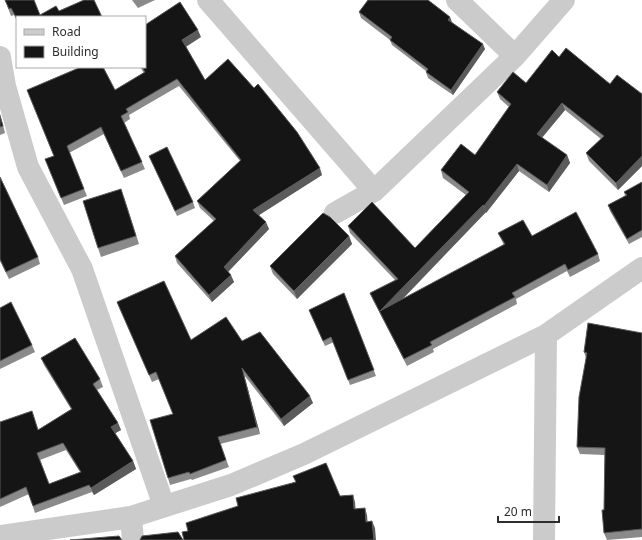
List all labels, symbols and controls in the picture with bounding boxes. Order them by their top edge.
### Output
legend [16,16,146,68]
text: Road [52,23,81,40]
text: Building [52,43,99,60]
scale bar [498,498,559,524]
text: 20 m [504,503,532,520]

